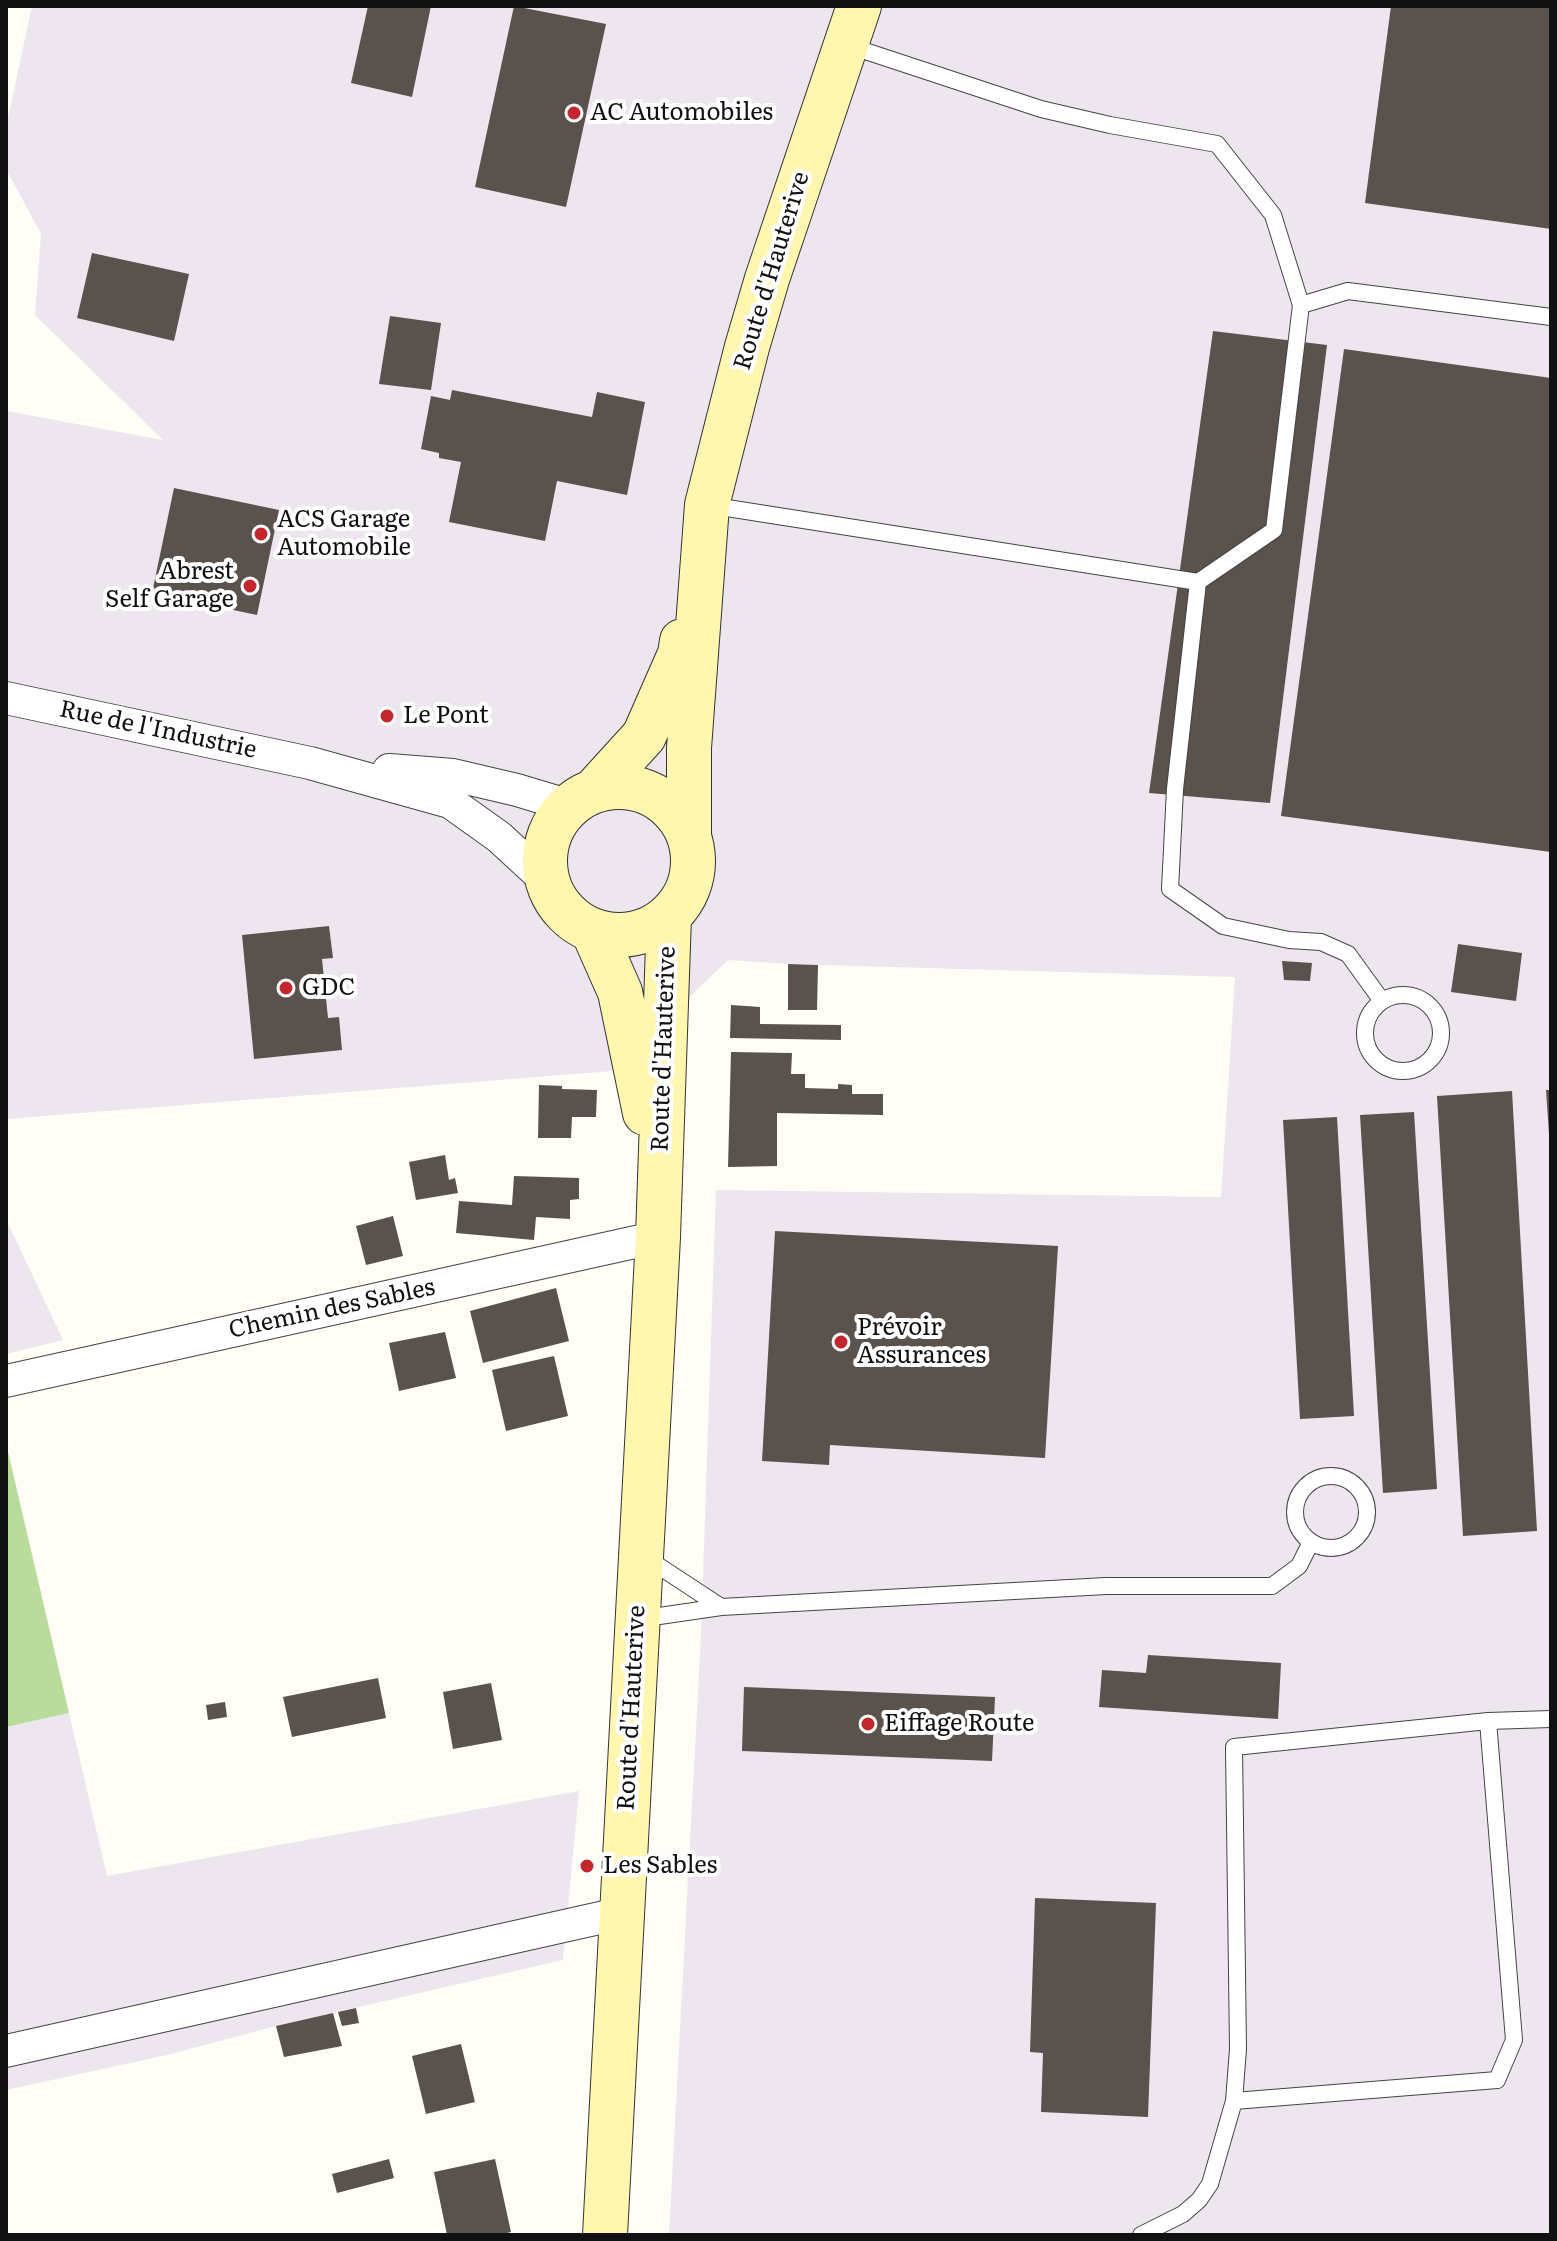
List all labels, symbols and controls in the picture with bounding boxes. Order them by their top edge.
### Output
place label: AC Automobiles [590,99,773,127]
marker: AC Automobiles [565,104,583,122]
street label: Route d'Hauterive [728,168,816,374]
place label: ACS Garage Automobile [277,506,411,562]
marker: ACS Garage Automobile [252,525,270,543]
place label: Abrest Self Garage [105,558,234,614]
marker: Abrest Self Garage [241,577,259,595]
street label: Rue de l'Industrie [57,695,259,765]
place label: Le Pont [403,702,489,730]
marker: Le Pont [378,707,396,725]
street label: Route d'Hauterive [646,946,682,1152]
place label: GDC [302,974,355,1002]
marker: GDC [277,979,295,997]
street label: Chemin des Sables [226,1273,438,1345]
place label: Prévoir Assurances [857,1314,986,1370]
marker: Prévoir Assurances [832,1333,850,1351]
street label: Route d'Hauterive [612,1604,652,1812]
place label: Eiffage Route [884,1710,1035,1738]
marker: Eiffage Route [859,1715,877,1733]
place label: Les Sables [603,1852,717,1880]
marker: Les Sables [578,1857,596,1875]

